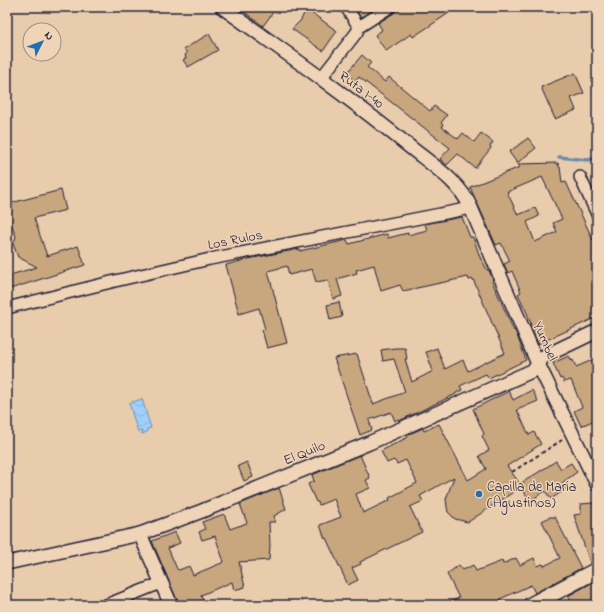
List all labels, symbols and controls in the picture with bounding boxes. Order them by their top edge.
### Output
north arrow [22,22,62,62]
text: N [40,28,57,44]
street label: Ruta I-40 [334,66,388,114]
street label: Los Rulos [206,225,265,256]
street label: Yumbel [527,318,563,365]
street label: El Quilo [280,436,329,471]
place label: Capilla de María (Agustinos) [487,477,576,515]
marker: Capilla de María (Agustinos) [474,489,484,499]

